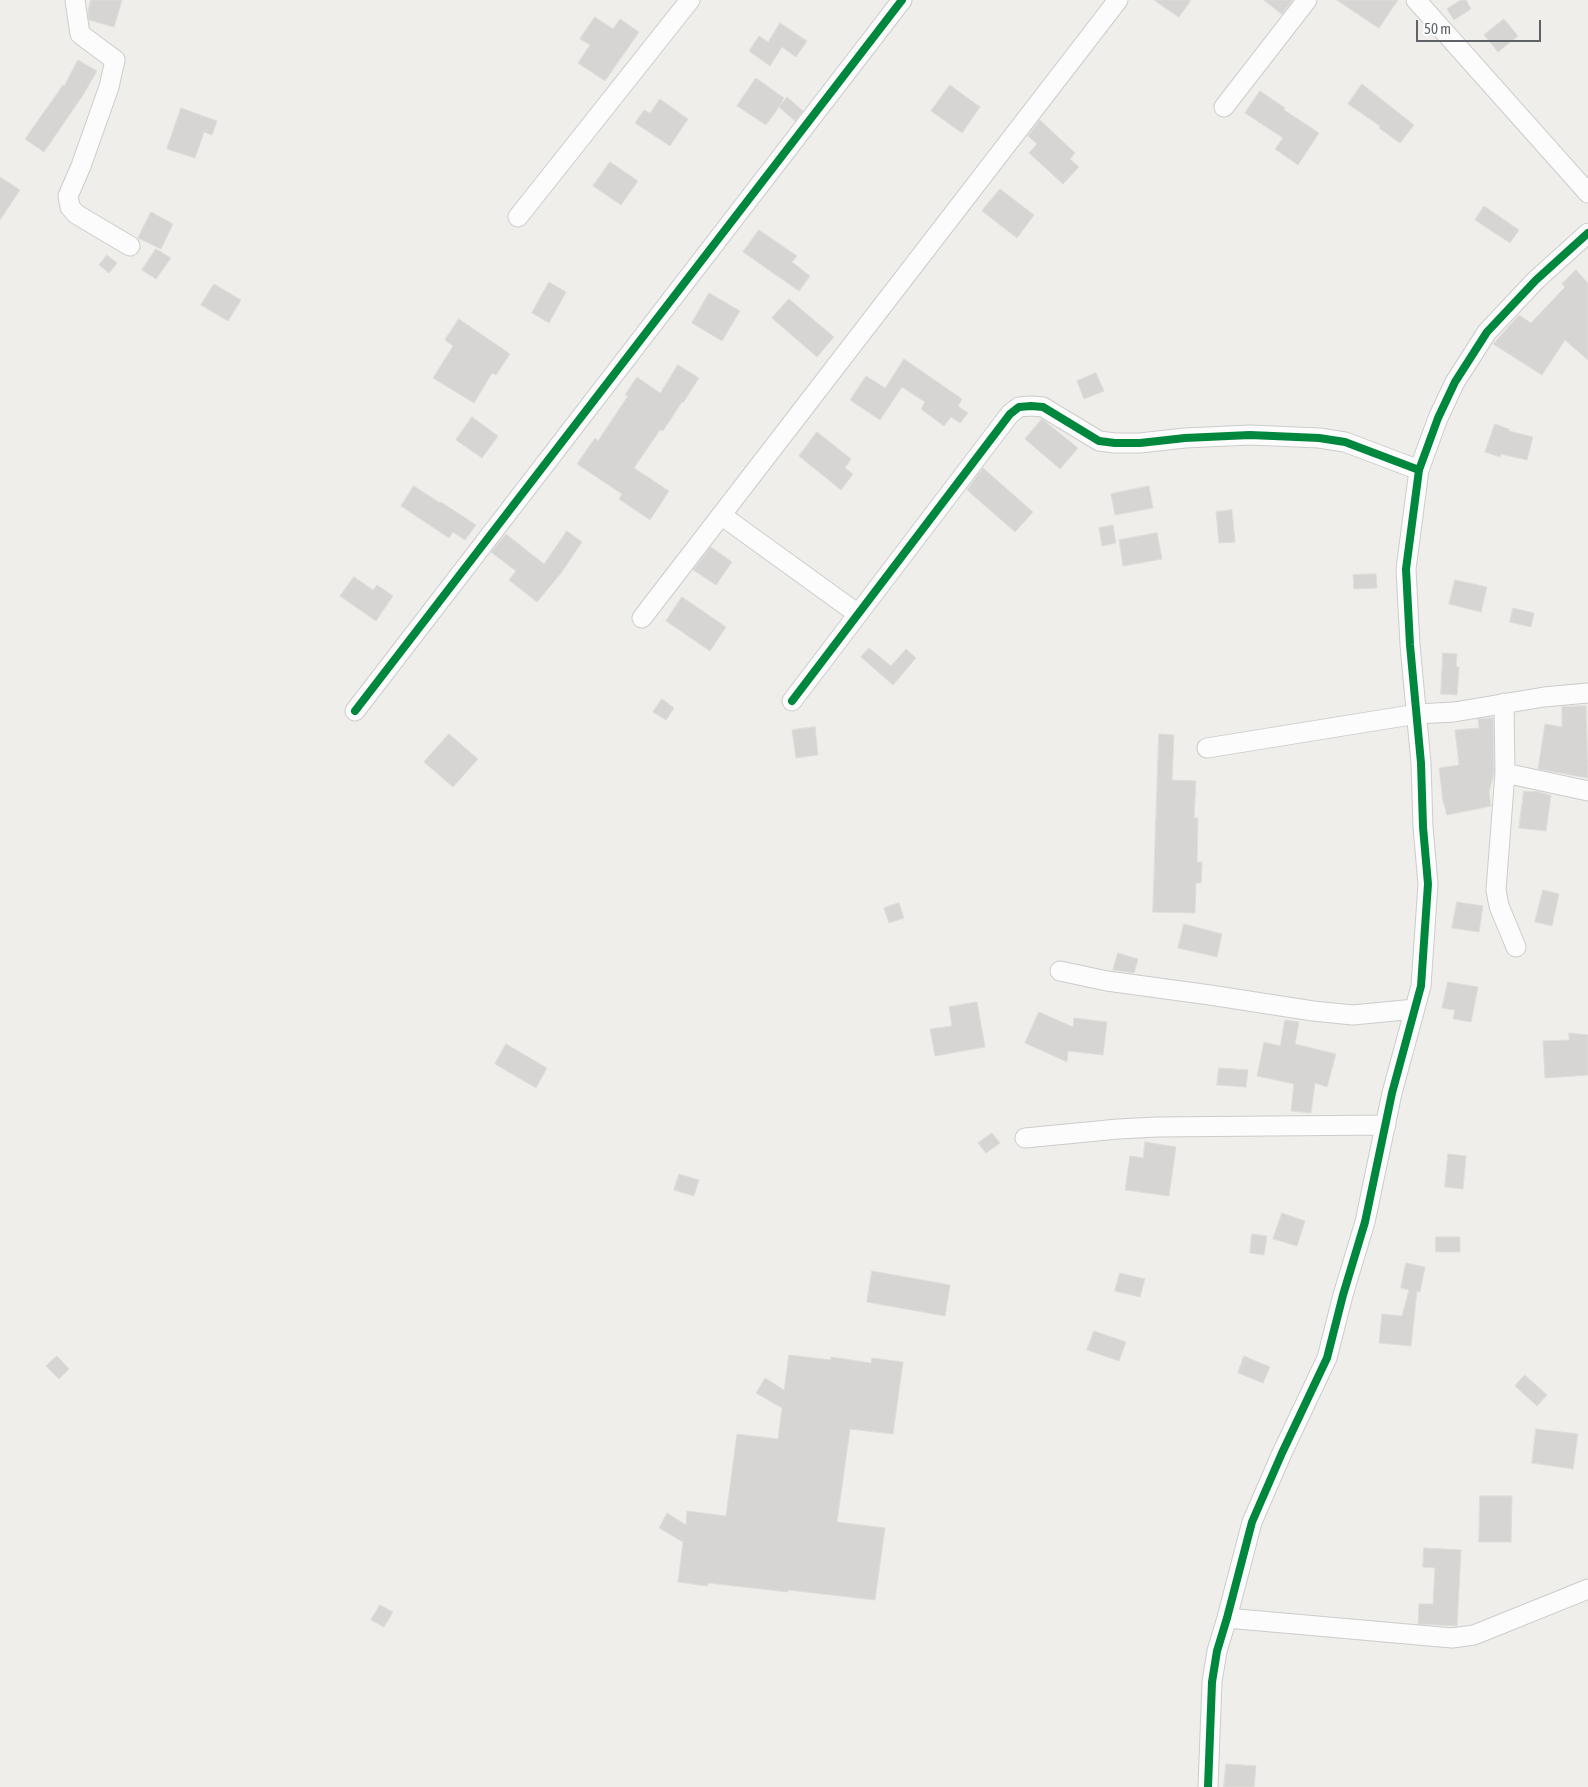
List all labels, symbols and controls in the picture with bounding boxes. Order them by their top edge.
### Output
scale bar [1418,10,1543,42]
text: 50 m [1424,20,1451,37]

